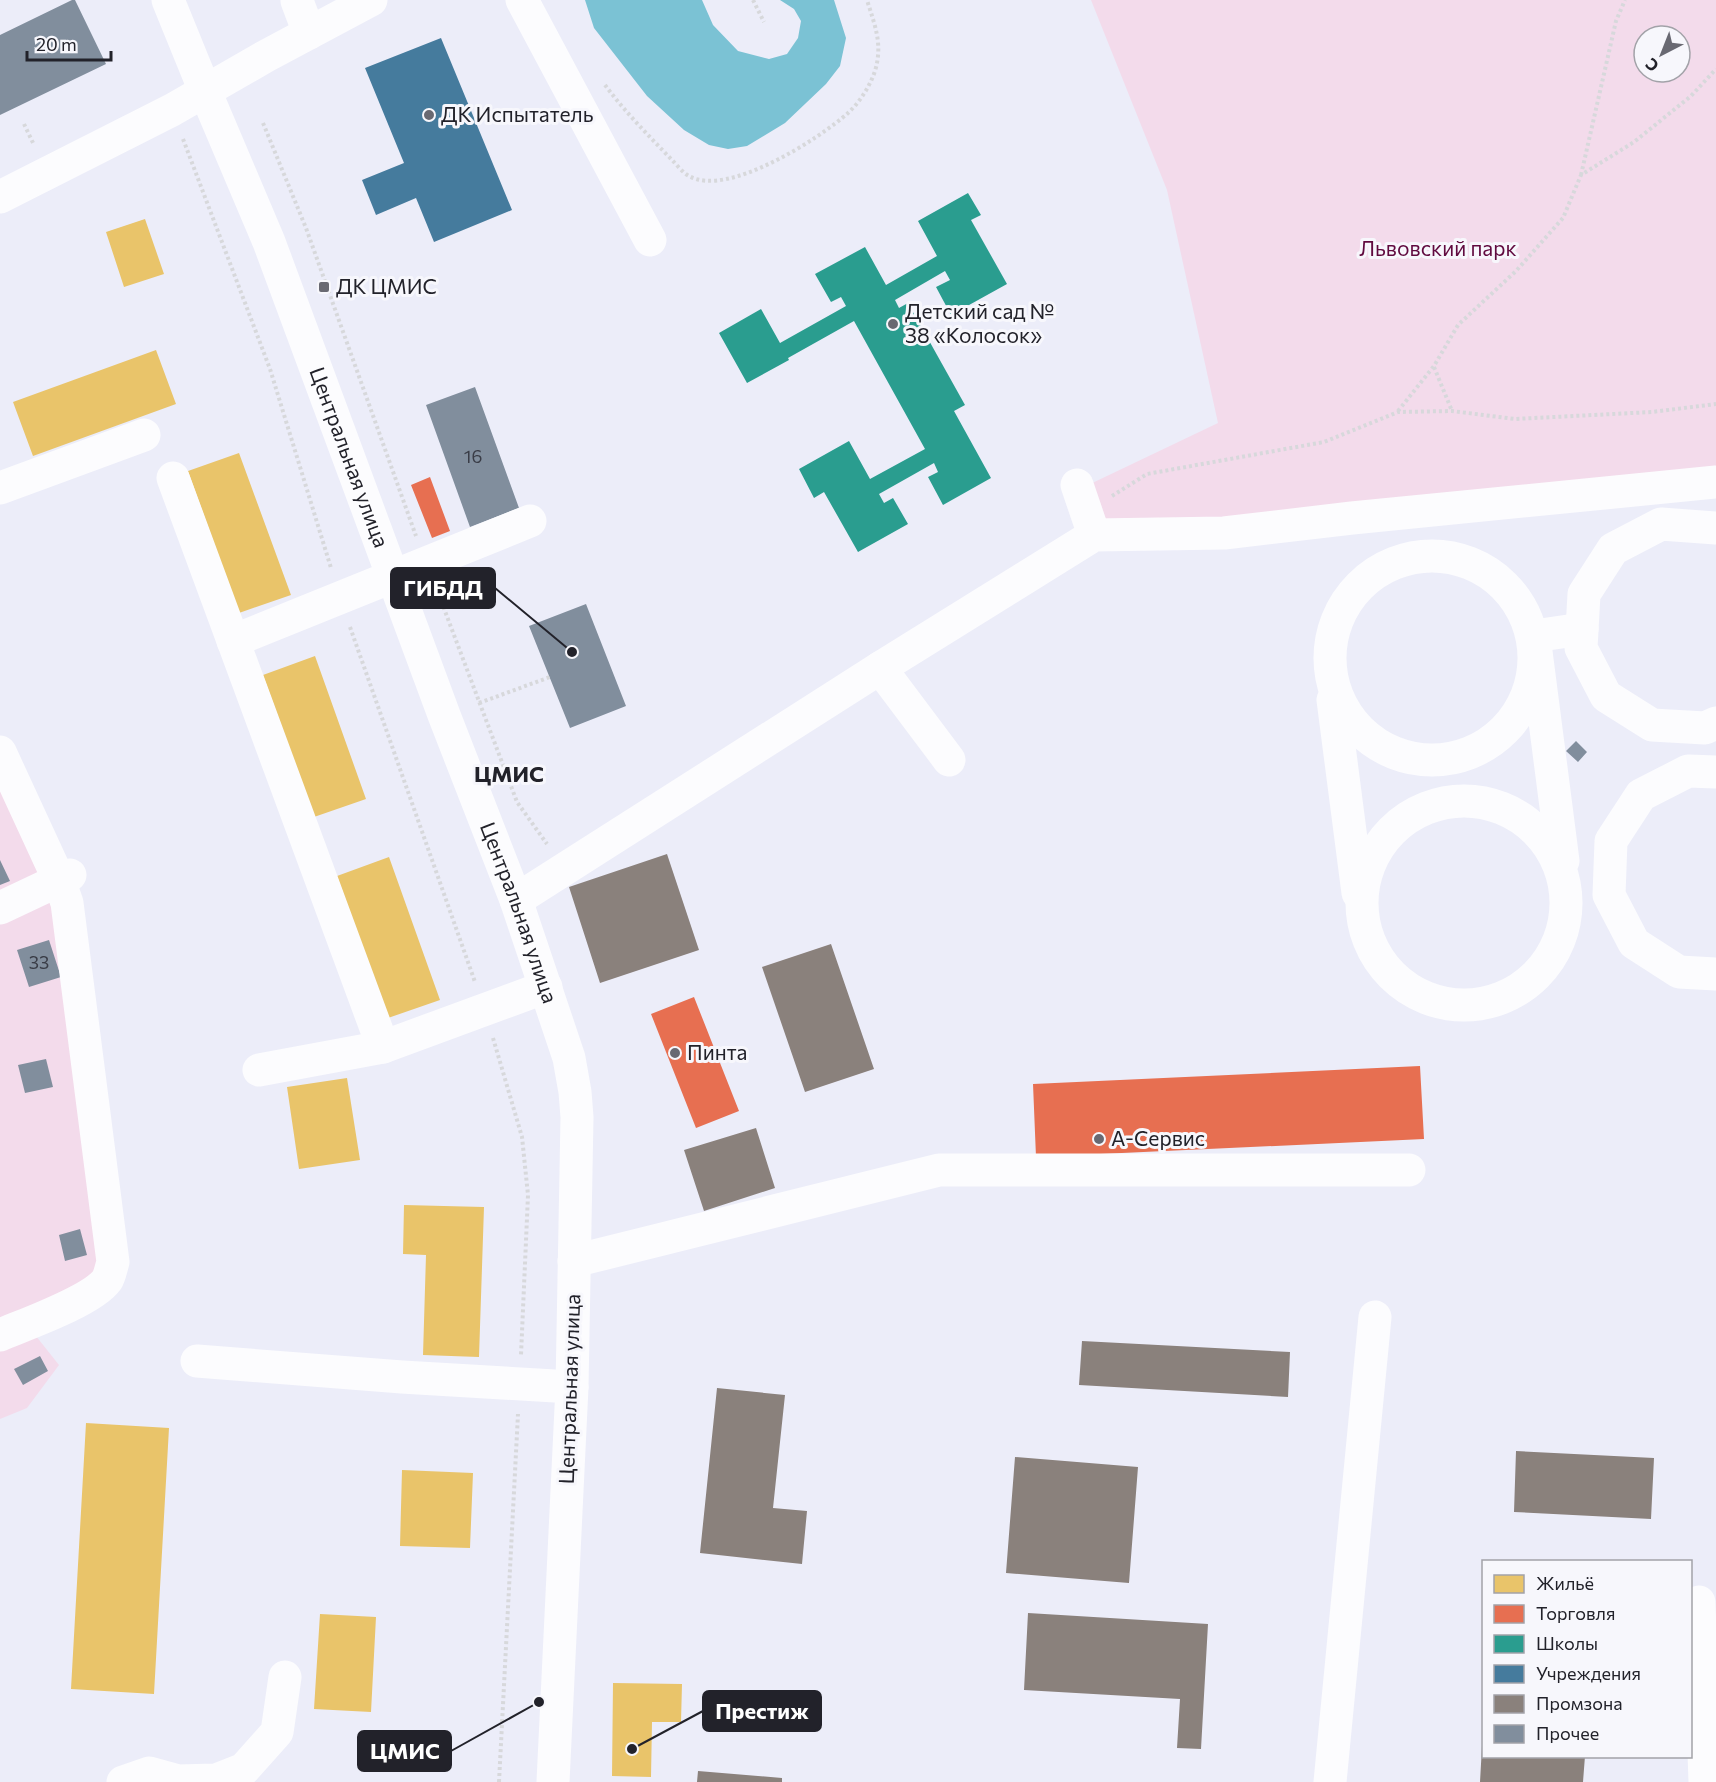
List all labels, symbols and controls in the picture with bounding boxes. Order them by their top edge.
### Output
scale bar [27,24,111,62]
north arrow [1632,24,1692,84]
text: 20 m [36,33,77,55]
text: С [1641,55,1662,76]
place label: ДК Испытатель [441,101,594,126]
marker: ДК Испытатель [422,108,436,122]
park label: Львовский парк [1359,235,1517,260]
place label: ДК ЦМИС [336,273,437,298]
marker: ДК ЦМИС [317,280,331,294]
place label: Детский сад № 38 «Колосок» [905,298,1054,347]
marker: Детский сад № 38 «Колосок» [886,317,900,331]
street label: Центральная улица [305,363,395,551]
house number: 16 [464,445,482,467]
callout: ГИБДД [391,568,495,608]
text: ГИБДД [403,574,483,601]
district label: ЦМИС [474,760,544,787]
street label: Центральная улица [476,818,564,1006]
house number: 33 [29,951,49,973]
place label: Пинта [687,1039,747,1064]
marker: Пинта [668,1046,682,1060]
place label: A-Сервис [1111,1125,1205,1150]
marker: A-Сервис [1092,1132,1106,1146]
street label: Центральная улица [553,1293,584,1485]
legend [1482,1560,1692,1758]
text: Жильё [1536,1572,1594,1594]
text: Торговля [1536,1602,1615,1624]
text: Школы [1536,1632,1598,1654]
text: Учреждения [1536,1662,1641,1684]
callout: Престиж [703,1691,821,1731]
text: Промзона [1536,1692,1623,1714]
text: Престиж [715,1697,809,1724]
text: Прочее [1536,1722,1599,1744]
callout: ЦМИС [358,1731,451,1771]
text: ЦМИС [370,1737,440,1764]

